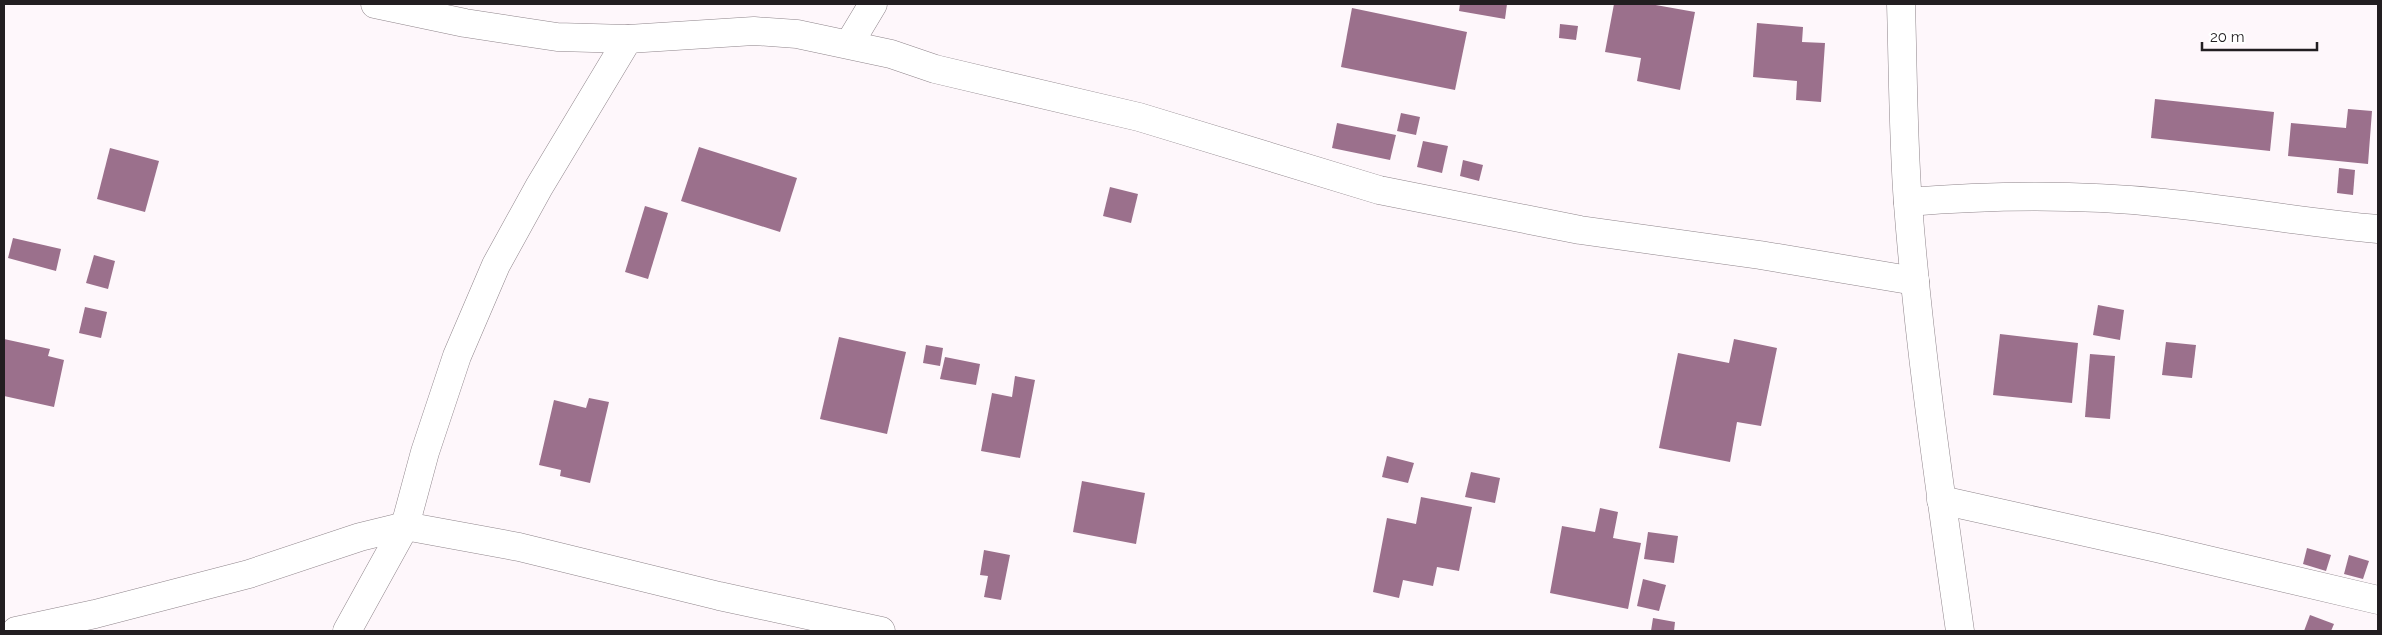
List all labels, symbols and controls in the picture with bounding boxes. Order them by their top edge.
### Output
scale bar [2202,20,2317,52]
text: 20 m [2210,28,2245,46]

